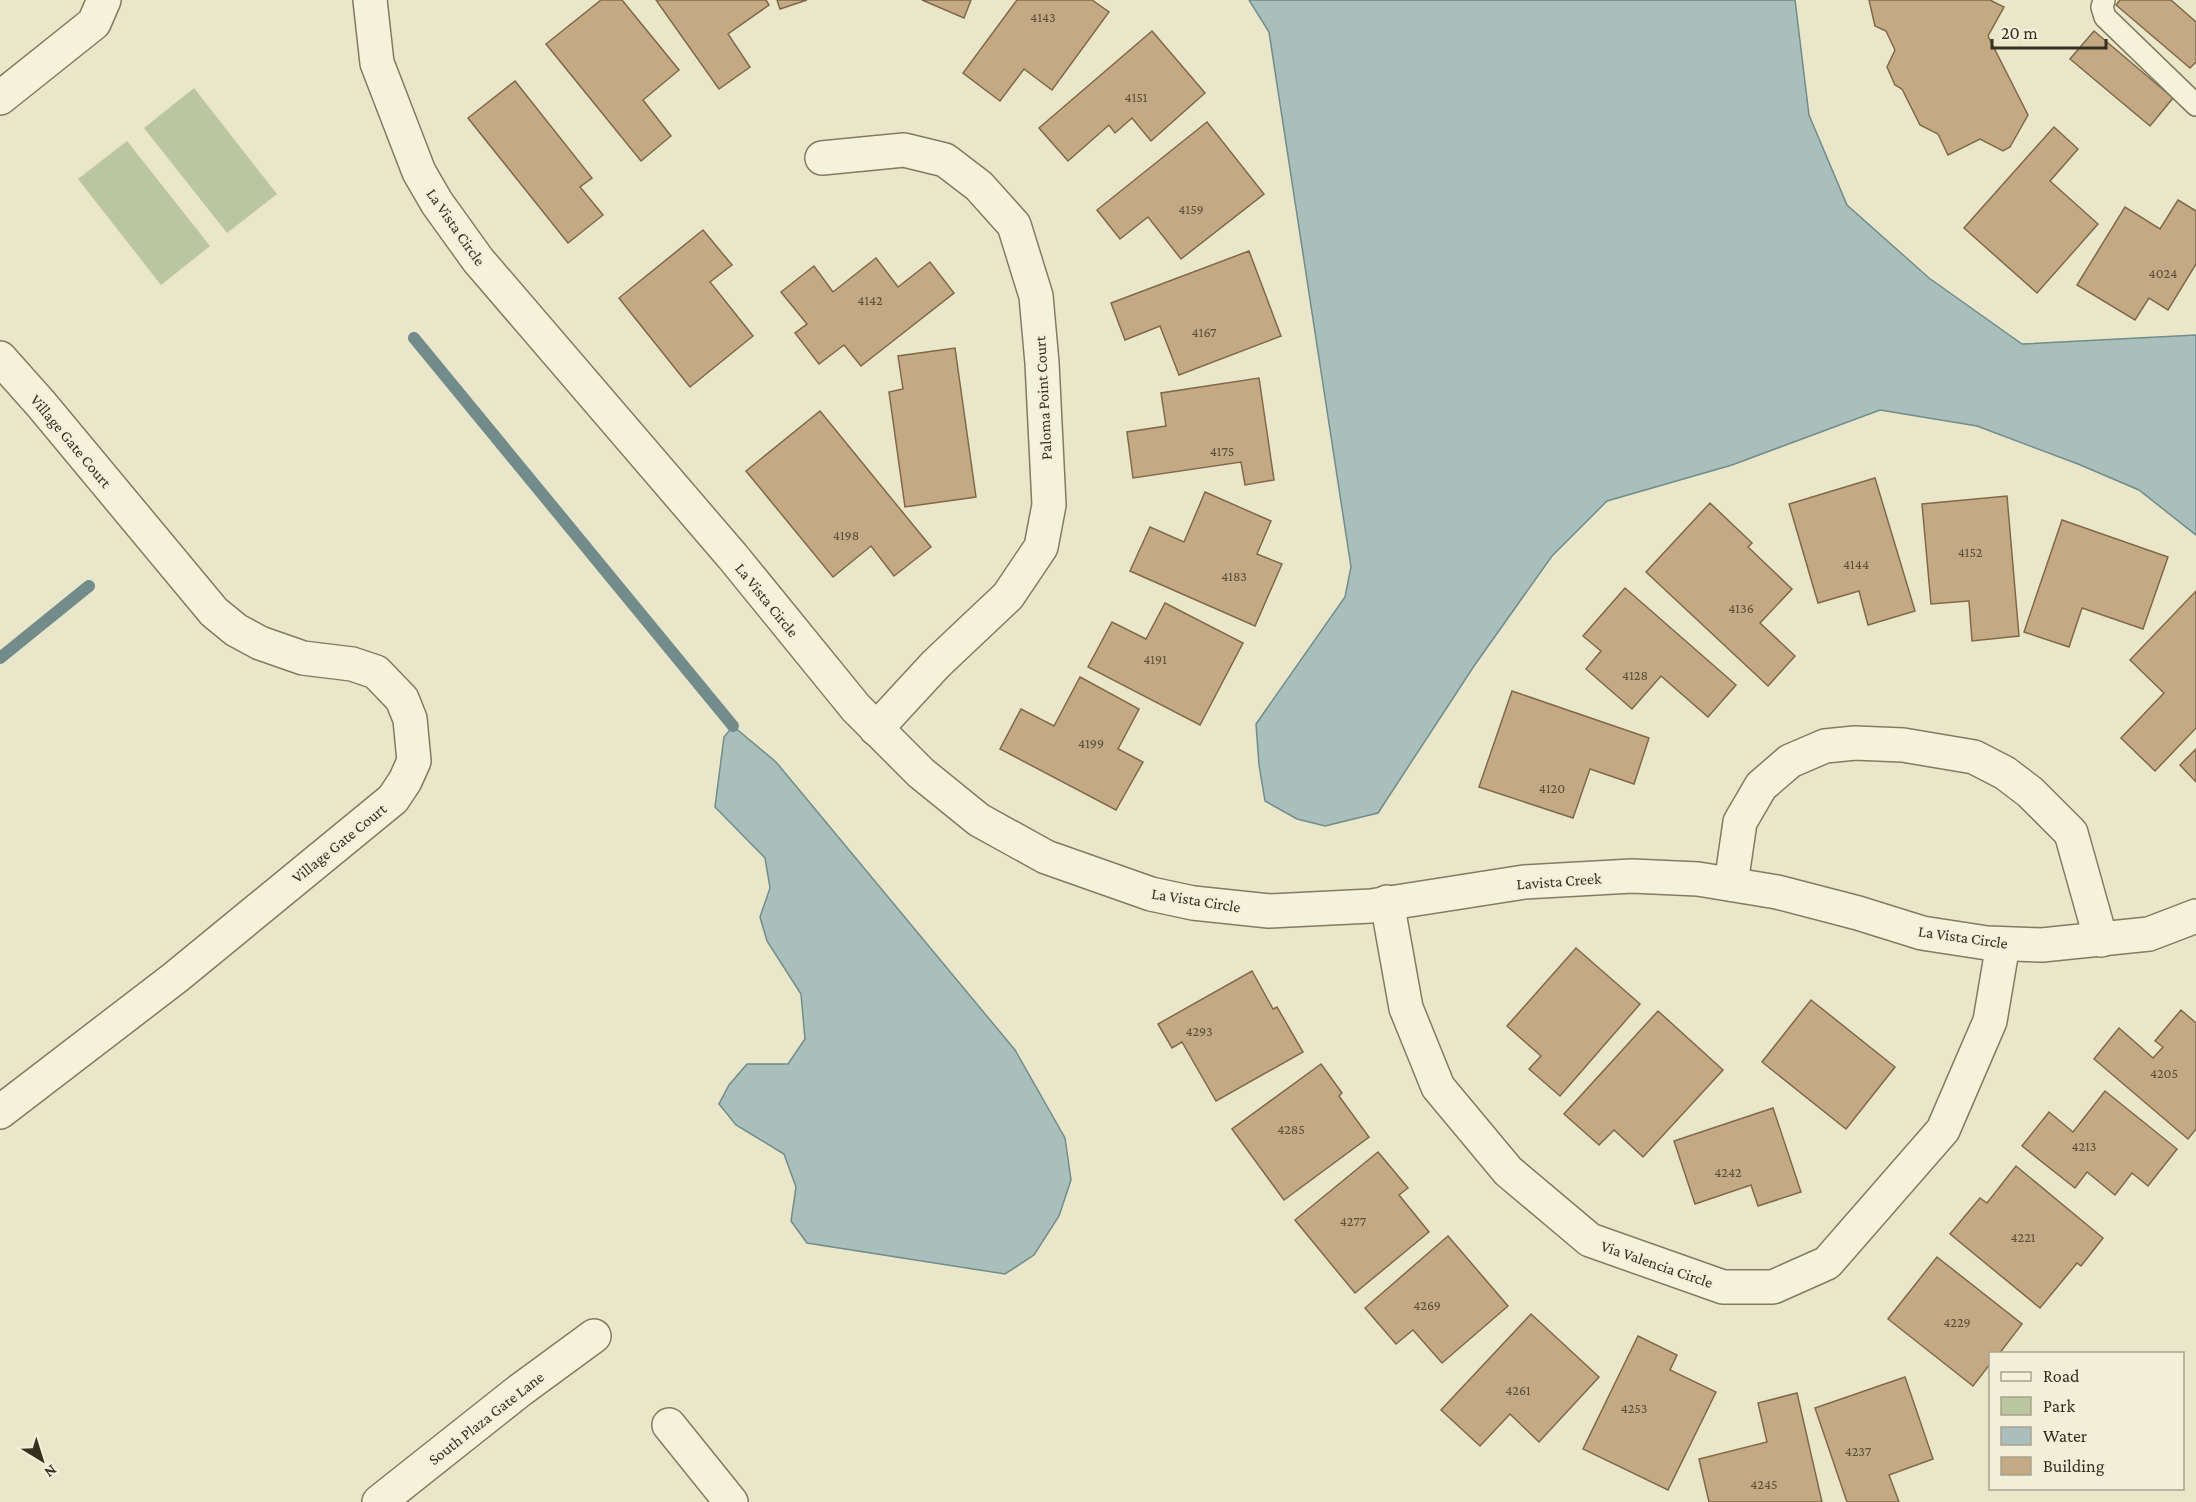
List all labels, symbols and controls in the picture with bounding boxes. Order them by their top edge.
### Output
house number: 4143 [1030,9,1056,25]
scale bar [1992,12,2106,50]
text: 20 m [2001,23,2038,43]
house number: 4151 [1125,89,1148,105]
street label: La Vista Circle [423,185,489,269]
house number: 4159 [1178,201,1204,217]
house number: 4024 [2149,265,2177,281]
house number: 4142 [857,292,883,308]
house number: 4167 [1192,324,1217,340]
street label: Paloma Point Court [1031,335,1055,460]
street label: Village Gate Court [26,391,115,492]
house number: 4175 [1210,443,1234,459]
house number: 4198 [833,527,859,543]
house number: 4152 [1958,544,1983,560]
house number: 4144 [1843,556,1869,572]
street label: La Vista Circle [732,560,802,640]
house number: 4183 [1221,568,1247,584]
house number: 4136 [1728,600,1754,616]
house number: 4191 [1143,651,1167,667]
house number: 4128 [1622,667,1648,683]
house number: 4199 [1078,735,1104,751]
house number: 4120 [1539,780,1565,796]
street label: Village Gate Court [289,799,391,887]
street label: Lavista Creek [1516,870,1602,892]
street label: La Vista Circle [1150,885,1242,915]
street label: La Vista Circle [1917,922,2009,952]
house number: 4293 [1185,1023,1213,1039]
house number: 4205 [2150,1065,2178,1081]
house number: 4285 [1277,1121,1305,1137]
house number: 4213 [2072,1138,2096,1154]
house number: 4242 [1714,1164,1742,1180]
house number: 4277 [1340,1213,1367,1229]
house number: 4221 [2011,1229,2036,1245]
street label: Via Valencia Circle [1599,1237,1715,1291]
house number: 4269 [1413,1297,1441,1313]
house number: 4229 [1943,1314,1971,1330]
legend [1989,1352,2184,1490]
text: Road [2043,1366,2080,1386]
street label: South Plaza Gate Lane [425,1368,547,1468]
house number: 4261 [1505,1382,1531,1398]
text: Park [2043,1396,2075,1416]
house number: 4253 [1621,1400,1647,1416]
text: Water [2043,1426,2088,1446]
north arrow [12,1430,72,1490]
house number: 4237 [1845,1443,1872,1459]
text: Building [2043,1456,2105,1476]
text: N [41,1461,60,1482]
house number: 4245 [1750,1476,1778,1492]

